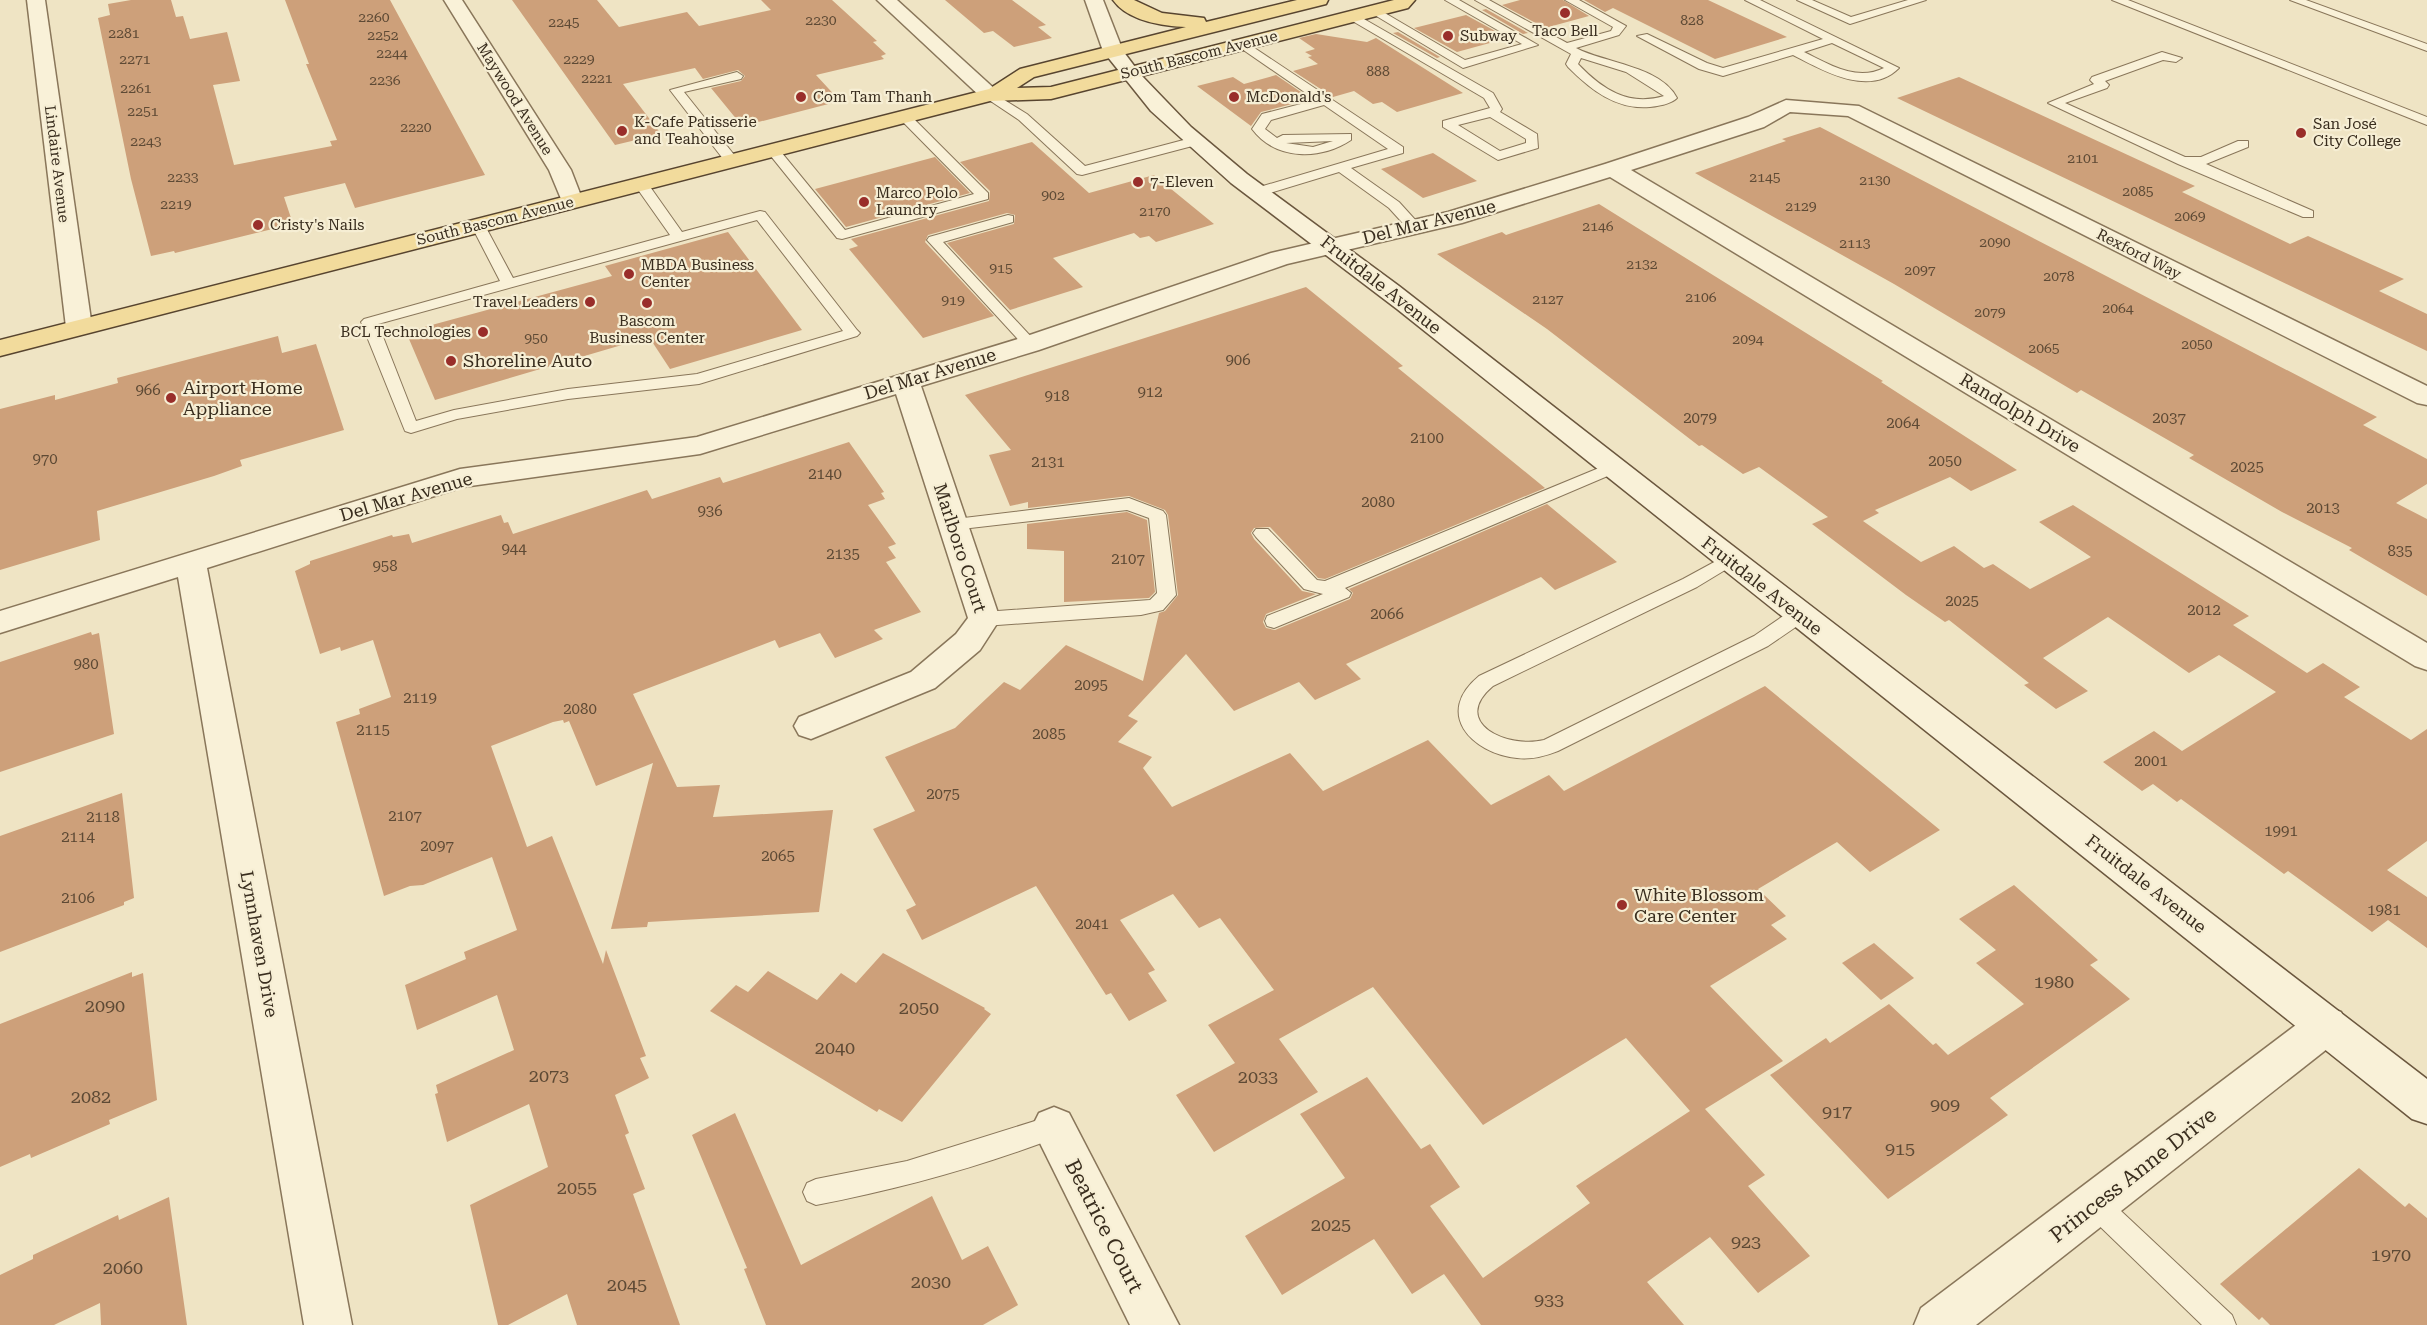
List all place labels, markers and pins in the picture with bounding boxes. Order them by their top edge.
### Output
marker: Taco Bell [1558,6,1572,20]
place label: Taco Bell [1532,22,1598,40]
place label: Subway [1460,27,1517,45]
marker: Subway [1441,29,1455,43]
place label: Com Tam Thanh [813,88,932,106]
place label: McDonald's [1246,88,1332,106]
marker: Com Tam Thanh [794,90,808,104]
marker: McDonald's [1227,90,1241,104]
place label: K-Cafe Patisserie and Teahouse [634,113,757,148]
place label: San José City College [2313,115,2401,150]
marker: K-Cafe Patisserie and Teahouse [615,124,629,138]
marker: San José City College [2294,126,2308,140]
place label: 7-Eleven [1150,173,1214,191]
marker: 7-Eleven [1131,175,1145,189]
place label: Marco Polo Laundry [876,184,958,219]
marker: Marco Polo Laundry [857,195,871,209]
place label: Cristy's Nails [270,216,364,234]
marker: Cristy's Nails [251,218,265,232]
place label: MBDA Business Center [641,256,754,291]
marker: MBDA Business Center [622,267,636,281]
place label: Travel Leaders [473,293,578,311]
marker: Travel Leaders [583,295,597,309]
marker: Bascom Business Center [640,296,654,310]
place label: Bascom Business Center [589,312,705,347]
place label: BCL Technologies [340,323,471,341]
marker: BCL Technologies [476,325,490,339]
place label: Shoreline Auto [463,350,592,371]
marker: Shoreline Auto [444,354,458,368]
place label: Airport Home Appliance [183,377,303,419]
marker: Airport Home Appliance [164,391,178,405]
place label: White Blossom Care Center [1634,884,1764,926]
marker: White Blossom Care Center [1615,898,1629,912]

